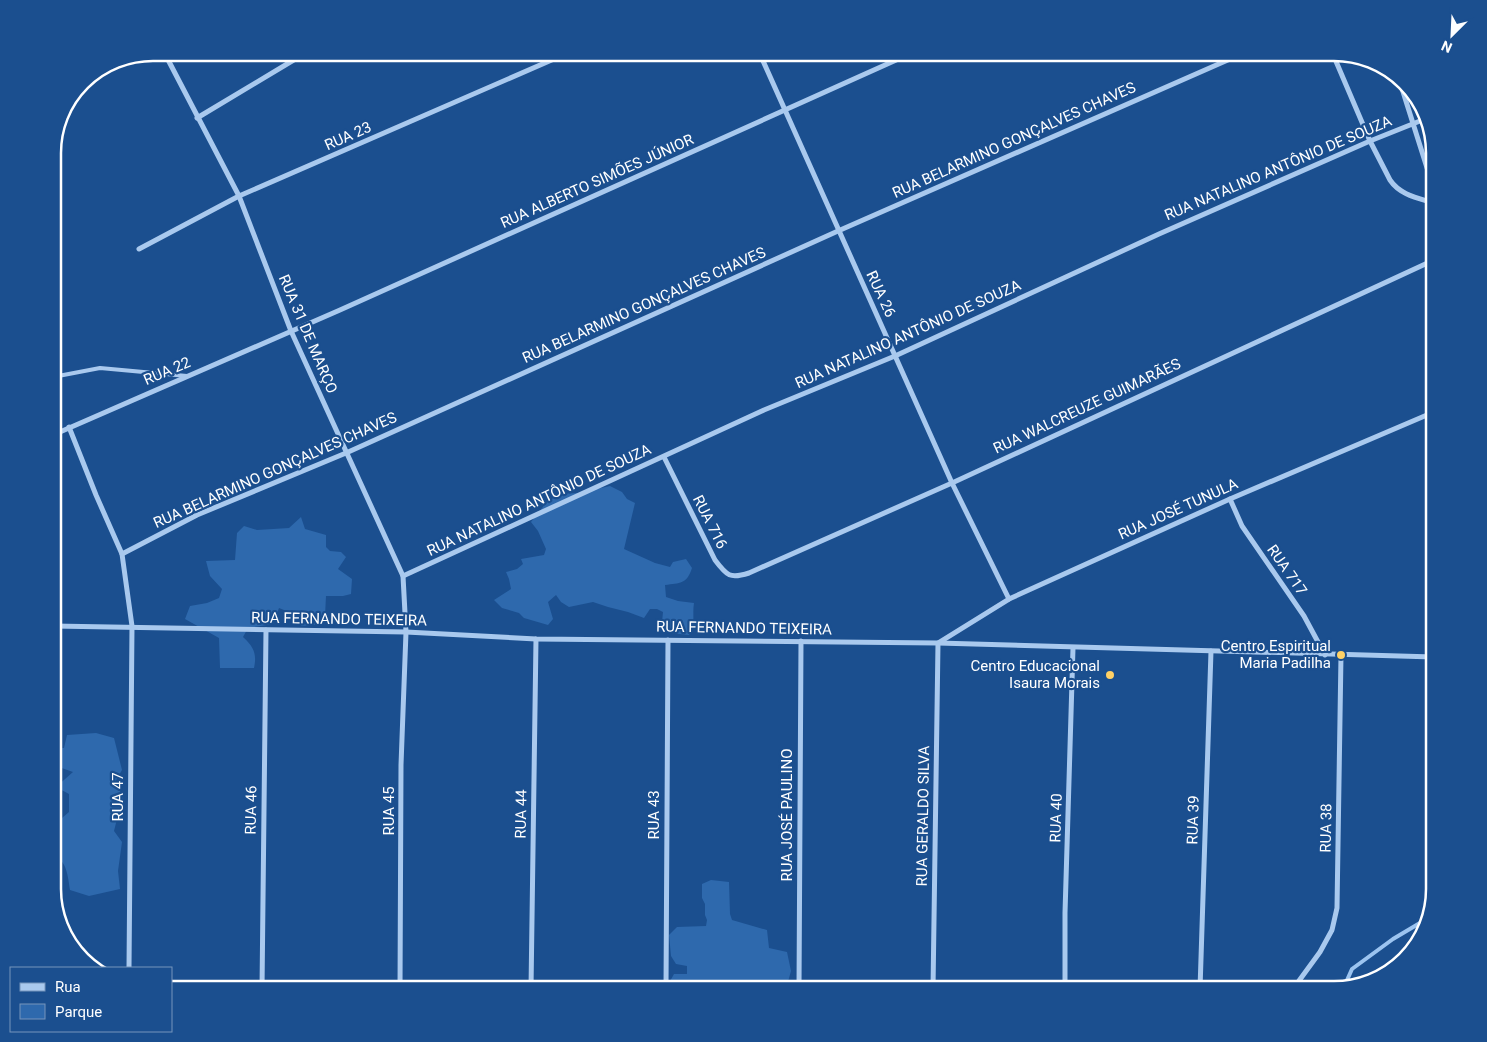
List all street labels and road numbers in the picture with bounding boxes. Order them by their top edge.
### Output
street label: RUA BELARMINO GONÇALVES CHAVES [890,78,1138,202]
street label: RUA NATALINO ANTÔNIO DE SOUZA [1162,112,1395,224]
street label: RUA 23 [322,118,374,154]
street label: RUA ALBERTO SIMÕES JÚNIOR [498,130,696,232]
street label: RUA BELARMINO GONÇALVES CHAVES [520,243,768,367]
street label: RUA 26 [862,268,900,320]
street label: RUA 31 DE MARÇO [275,272,341,396]
street label: RUA NATALINO ANTÔNIO DE SOUZA [792,276,1024,392]
street label: RUA 22 [141,353,193,389]
street label: RUA WALCREUZE GUIMARÃES [990,355,1184,457]
street label: RUA BELARMINO GONÇALVES CHAVES [151,408,399,532]
street label: RUA NATALINO ANTÔNIO DE SOUZA [424,440,654,560]
street label: RUA JOSÉ TUNULA [1115,474,1241,543]
street label: RUA 716 [689,492,731,552]
street label: RUA 717 [1263,541,1311,599]
street label: RUA FERNANDO TEIXEIRA [251,608,427,630]
street label: RUA FERNANDO TEIXEIRA [656,617,832,639]
street label: RUA GERALDO SILVA [913,745,933,886]
street label: RUA JOSÉ PAULINO [778,748,796,882]
street label: RUA 47 [109,772,127,822]
street label: RUA 46 [242,785,260,835]
street label: RUA 45 [380,786,398,836]
street label: RUA 44 [512,789,530,839]
street label: RUA 43 [645,790,663,840]
street label: RUA 40 [1046,793,1066,843]
street label: RUA 39 [1183,795,1203,845]
street label: RUA 38 [1317,803,1335,853]

